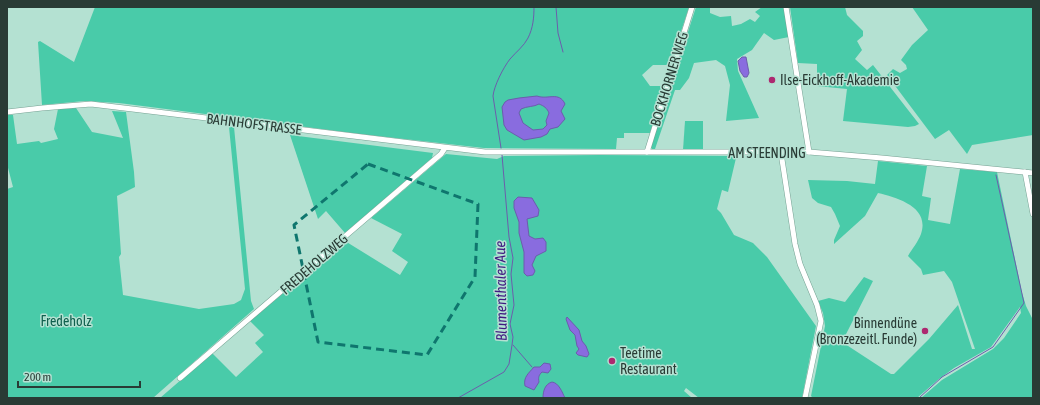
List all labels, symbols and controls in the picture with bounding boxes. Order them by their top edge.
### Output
street label: BOCKHORNER WEG [647,30,691,128]
place label: Ilse-Eickhoff-Akademie [780,72,899,88]
marker: Ilse-Eickhoff-Akademie [767,75,777,85]
street label: BAHNHOFSTRASSE [206,110,302,138]
street label: AM STEENDING [728,145,806,161]
street label: FREDEHOLZWEG [277,230,351,298]
water label: Blumenthaler Aue [491,241,510,341]
park label: Fredeholz [41,313,91,329]
place label: Binnendüne (Bronzezeitl. Funde) [816,315,917,347]
marker: Binnendüne (Bronzezeitl. Funde) [920,326,930,336]
place label: Teetime Restaurant [620,345,677,377]
marker: Teetime Restaurant [607,356,617,366]
scale bar [18,363,140,389]
text: 200 m [24,370,51,384]

